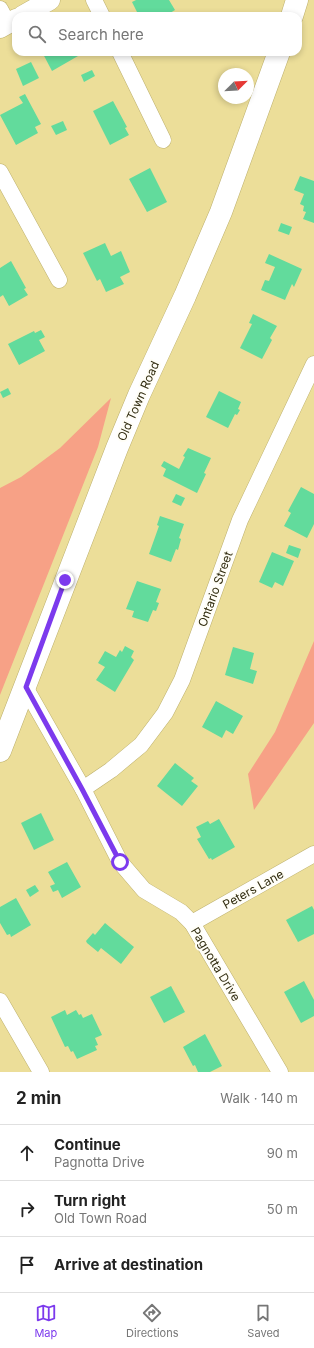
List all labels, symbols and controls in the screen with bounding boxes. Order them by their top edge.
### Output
search box [12,12,302,56]
icon: search [26,23,48,45]
text: Search here [58,25,144,44]
north arrow [218,68,254,104]
street label: Old Town Road [114,359,162,443]
street label: Ontario Street [194,549,236,629]
route end [56,571,74,589]
route start [111,853,129,871]
street label: Peters Lane [220,866,286,912]
street label: Pagnotta Drive [188,924,244,1004]
text: 2 min [16,1088,61,1108]
text: Walk · 140 m [220,1090,298,1106]
text: Continue [54,1135,121,1154]
icon: ahead [16,1142,38,1164]
text: 90 m [267,1145,298,1161]
text: Pagnotta Drive [54,1154,145,1170]
text: Turn right [54,1191,126,1210]
icon: right [16,1198,38,1220]
text: 50 m [267,1201,298,1217]
text: Old Town Road [54,1210,147,1226]
icon: arrive [16,1254,38,1276]
text: Arrive at destination [54,1255,203,1274]
tab: Map [34,1302,57,1340]
tab: Directions [126,1302,179,1340]
tab: Saved [247,1302,280,1340]

